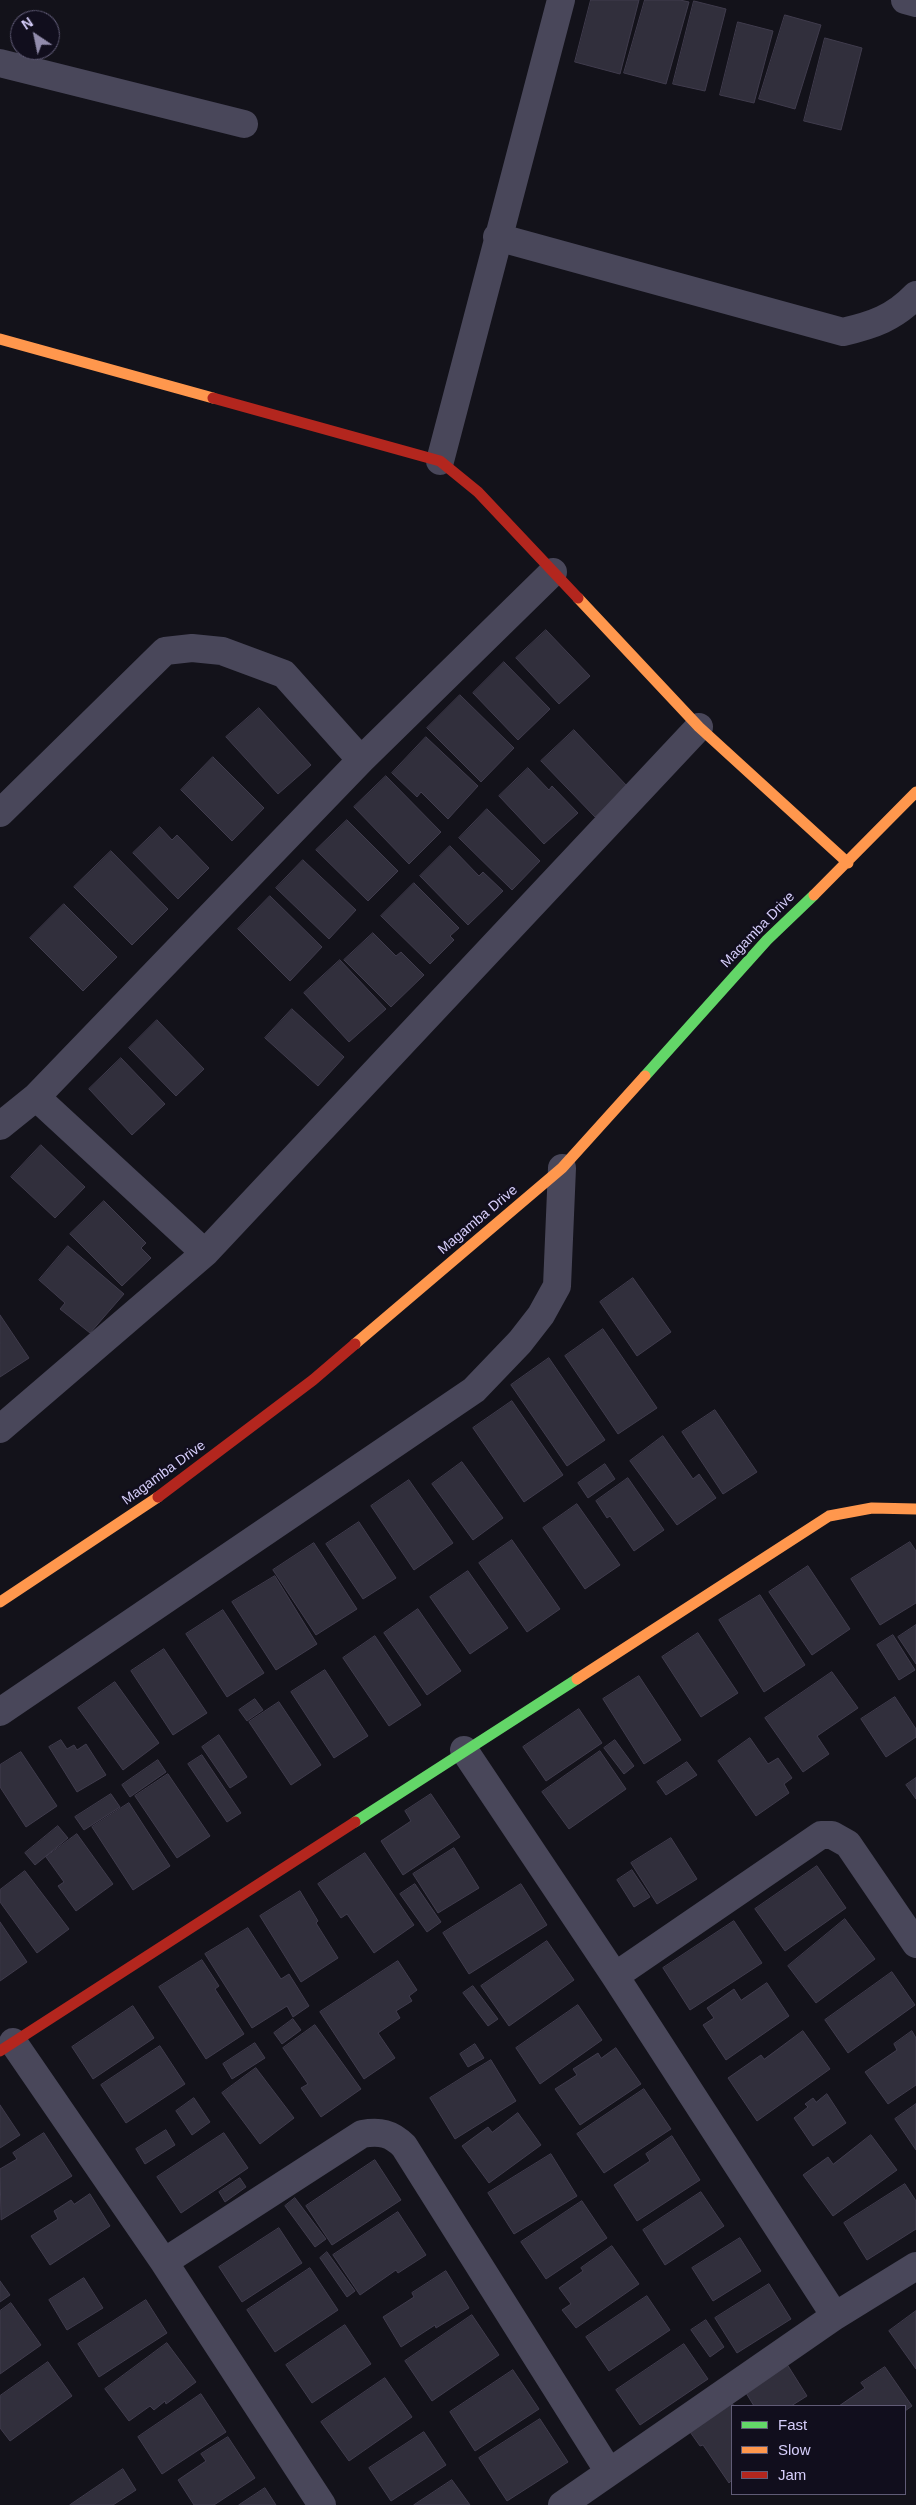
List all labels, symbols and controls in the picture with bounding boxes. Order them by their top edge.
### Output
north arrow [10,10,60,60]
text: N [19,14,36,33]
street label: Magamba Drive [718,889,798,971]
street label: Magamba Drive [435,1182,521,1258]
street label: Magamba Drive [119,1437,209,1509]
legend [731,2405,906,2495]
text: Fast [778,2416,807,2433]
text: Slow [778,2441,811,2458]
text: Jam [778,2466,806,2483]

